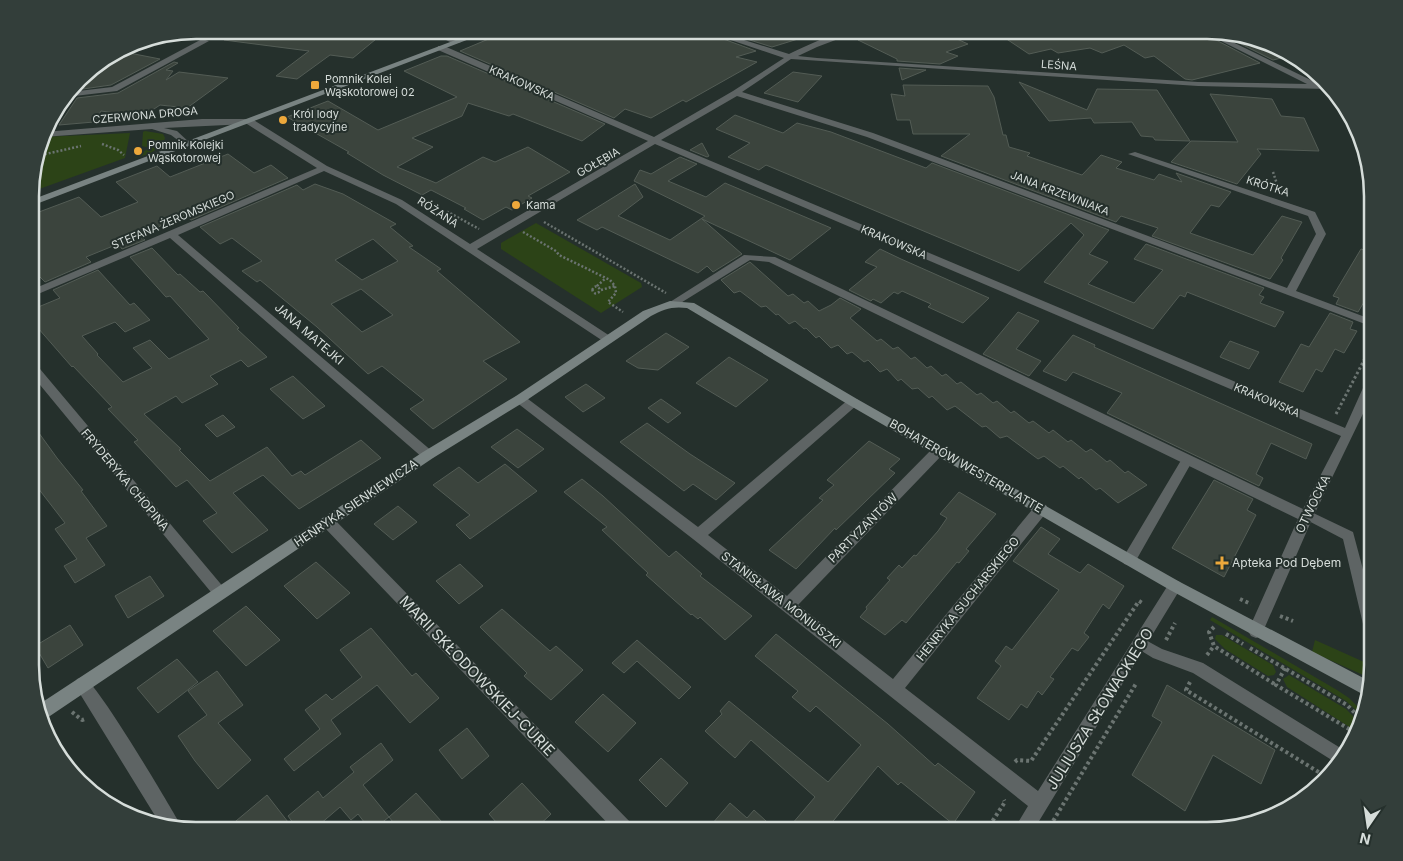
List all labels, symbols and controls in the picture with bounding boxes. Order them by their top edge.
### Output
street label: LEŚNA [1041,57,1078,73]
street label: KRAKOWSKA [487,62,557,104]
place label: Pomnik Kolei Wąskotorowej 02 [325,72,415,99]
marker: Pomnik Kolei Wąskotorowej 02 [309,79,321,91]
street label: CZERWONA DROGA [92,103,199,127]
place label: Król lody tradycyjne [293,107,348,134]
marker: Król lody tradycyjne [277,114,289,126]
place label: Pomnik Kolejki Wąskotorowej [148,138,224,165]
street label: GOŁĘBIA [574,144,622,180]
marker: Pomnik Kolejki Wąskotorowej [132,145,144,157]
street label: JANA KRZEWNIAKA [1008,168,1112,219]
street label: KRÓTKA [1245,172,1292,200]
street label: STEFANA ŻEROMSKIEGO [109,188,237,252]
street label: RÓŻANA [415,194,461,231]
place label: Kama [526,198,555,212]
marker: Kama [510,199,522,211]
street label: KRAKOWSKA [859,222,929,262]
street label: JANA MATEJKI [272,299,347,368]
street label: KRAKOWSKA [1232,380,1302,420]
street label: BOHATERÓW WESTERPLATTE [887,416,1045,516]
street label: FRYDERYKA CHOPINA [78,425,173,534]
street label: HENRYKA SIENKIEWICZA [291,456,420,550]
street label: OTWOCKA [1292,472,1333,535]
street label: PARTYZANTÓW [825,490,901,566]
street label: HENRYKA SUCHARSKIEGO [913,534,1022,664]
street label: STANISŁAWA MONIUSZKI [718,548,844,651]
place label: Apteka Pod Dębem [1232,555,1341,570]
marker: Apteka Pod Dębem [1216,557,1228,569]
street label: MARII SKŁODOWSKIEJ-CURIE [396,592,559,760]
street label: JULIUSZA SŁOWACKIEGO [1042,624,1157,793]
north arrow [1343,801,1393,851]
text: N [1358,830,1372,849]

